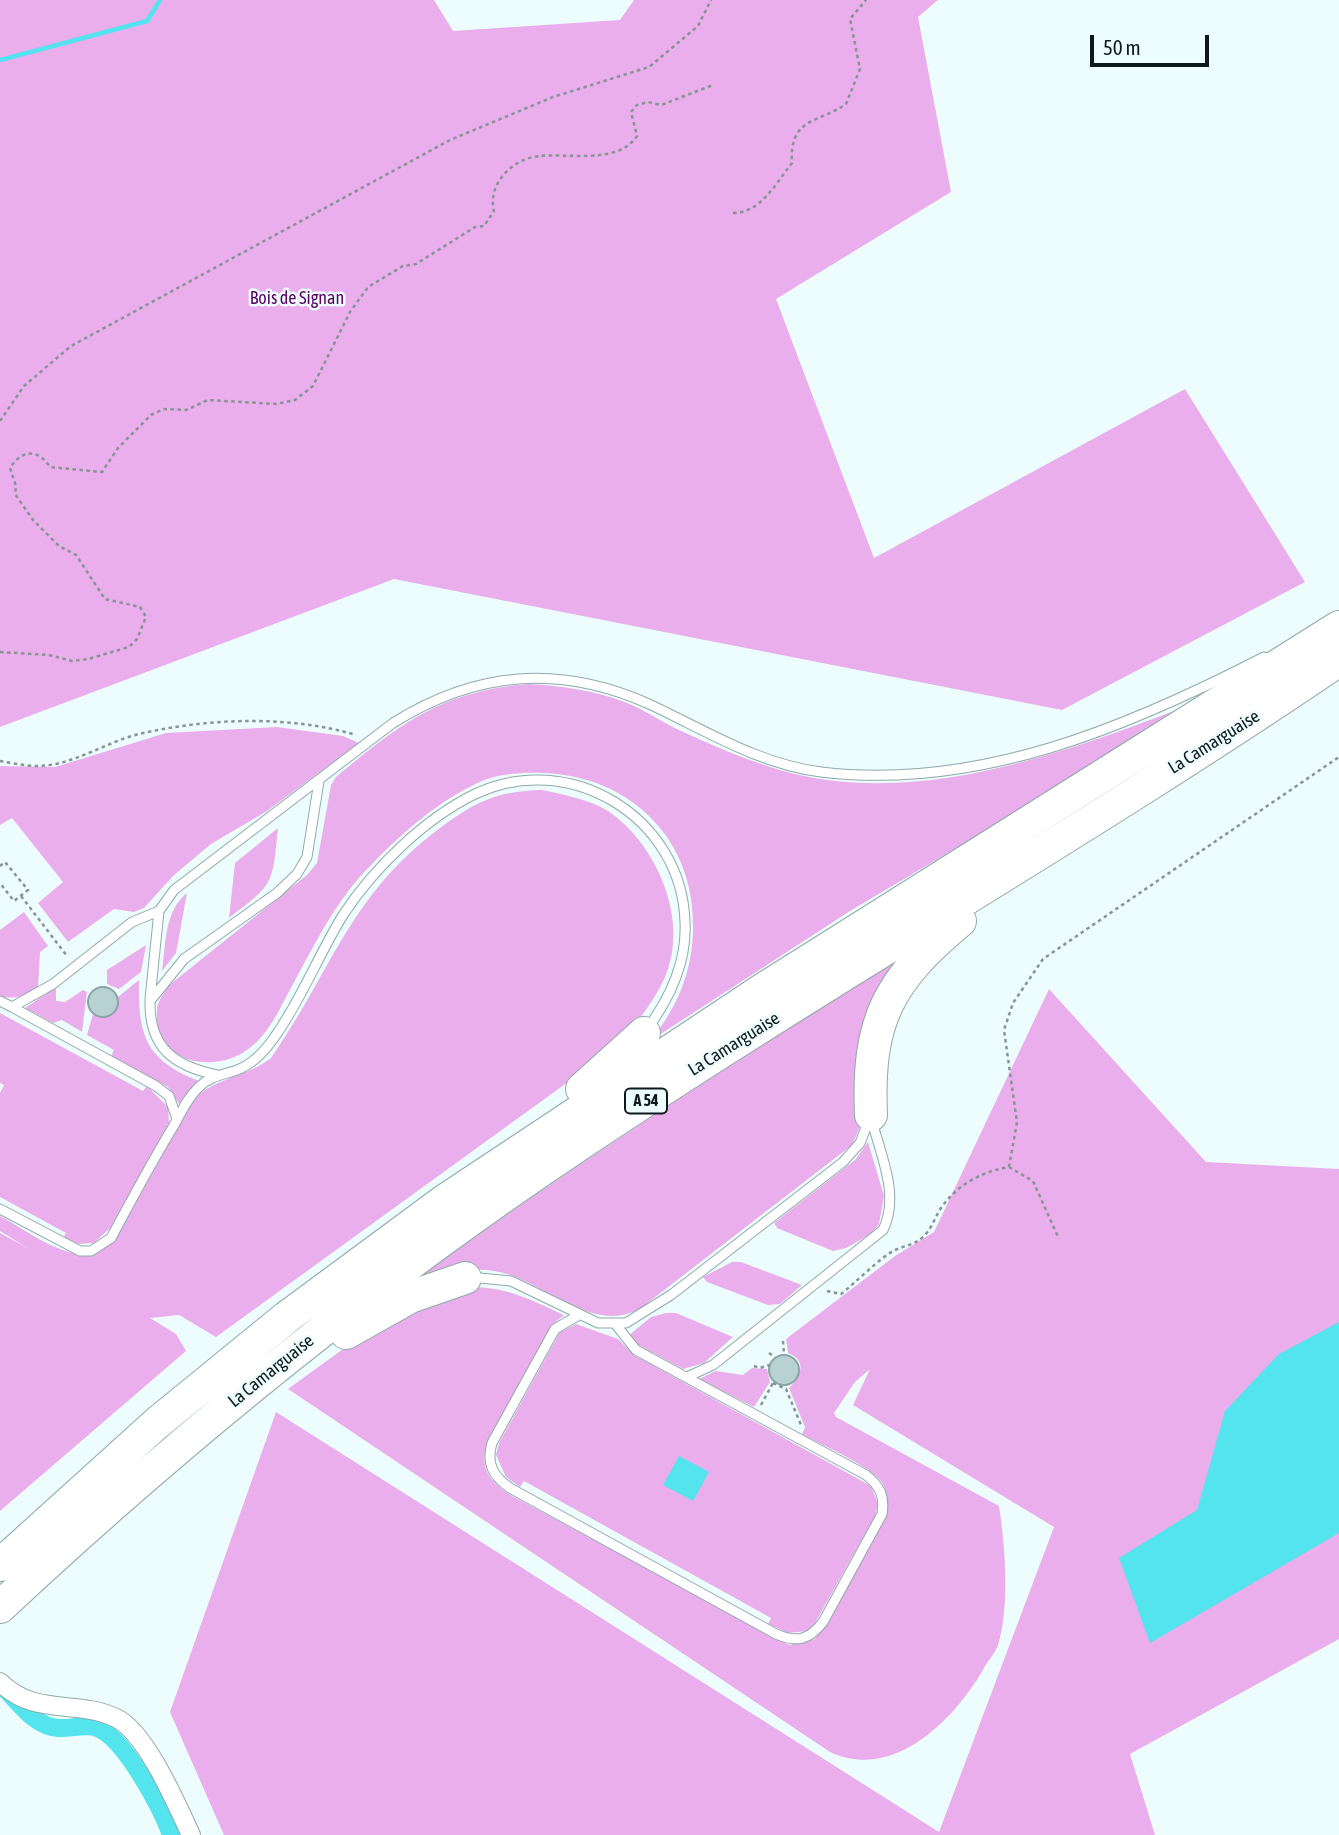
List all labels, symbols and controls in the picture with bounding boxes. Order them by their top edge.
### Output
scale bar [1094,21,1213,65]
text: 50 m [1103,35,1141,59]
park label: Bois de Signan [250,287,344,309]
street label: La Camarguaise [1164,705,1264,779]
street label: La Camarguaise [684,1007,784,1081]
road number: A 54 [625,1088,667,1114]
street label: La Camarguaise [224,1330,318,1412]

